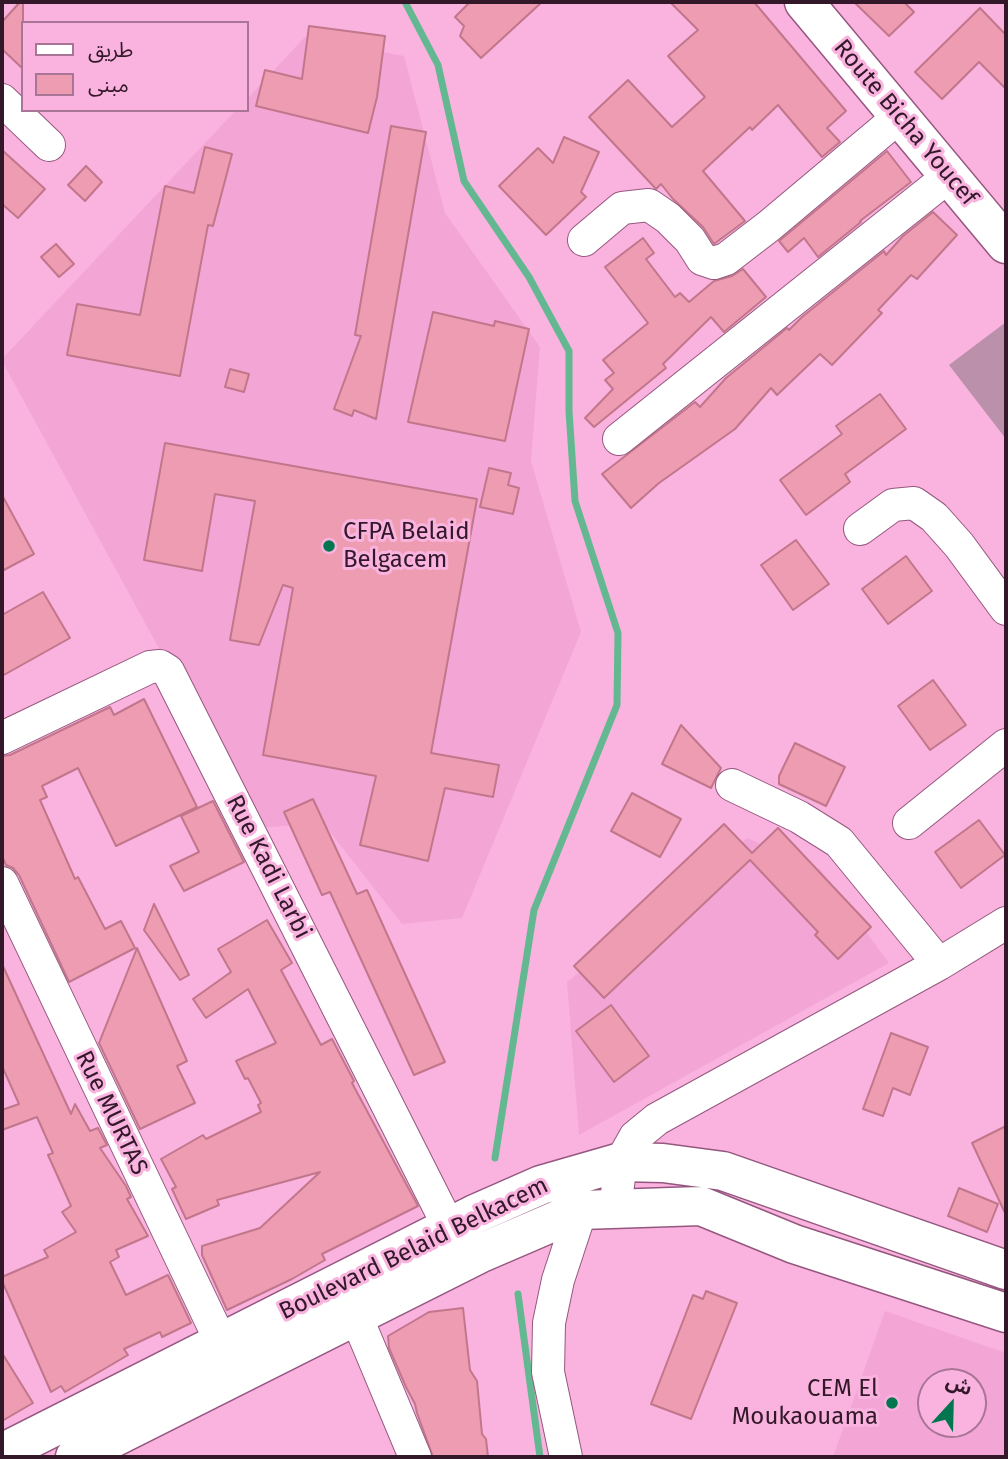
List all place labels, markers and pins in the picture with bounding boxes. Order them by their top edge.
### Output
place label: CFPA Belaid Belgacem [343,518,470,574]
marker: CFPA Belaid Belgacem [321,538,337,554]
place label: CEM El Moukaouama [732,1375,878,1431]
marker: CEM El Moukaouama [884,1395,900,1411]

